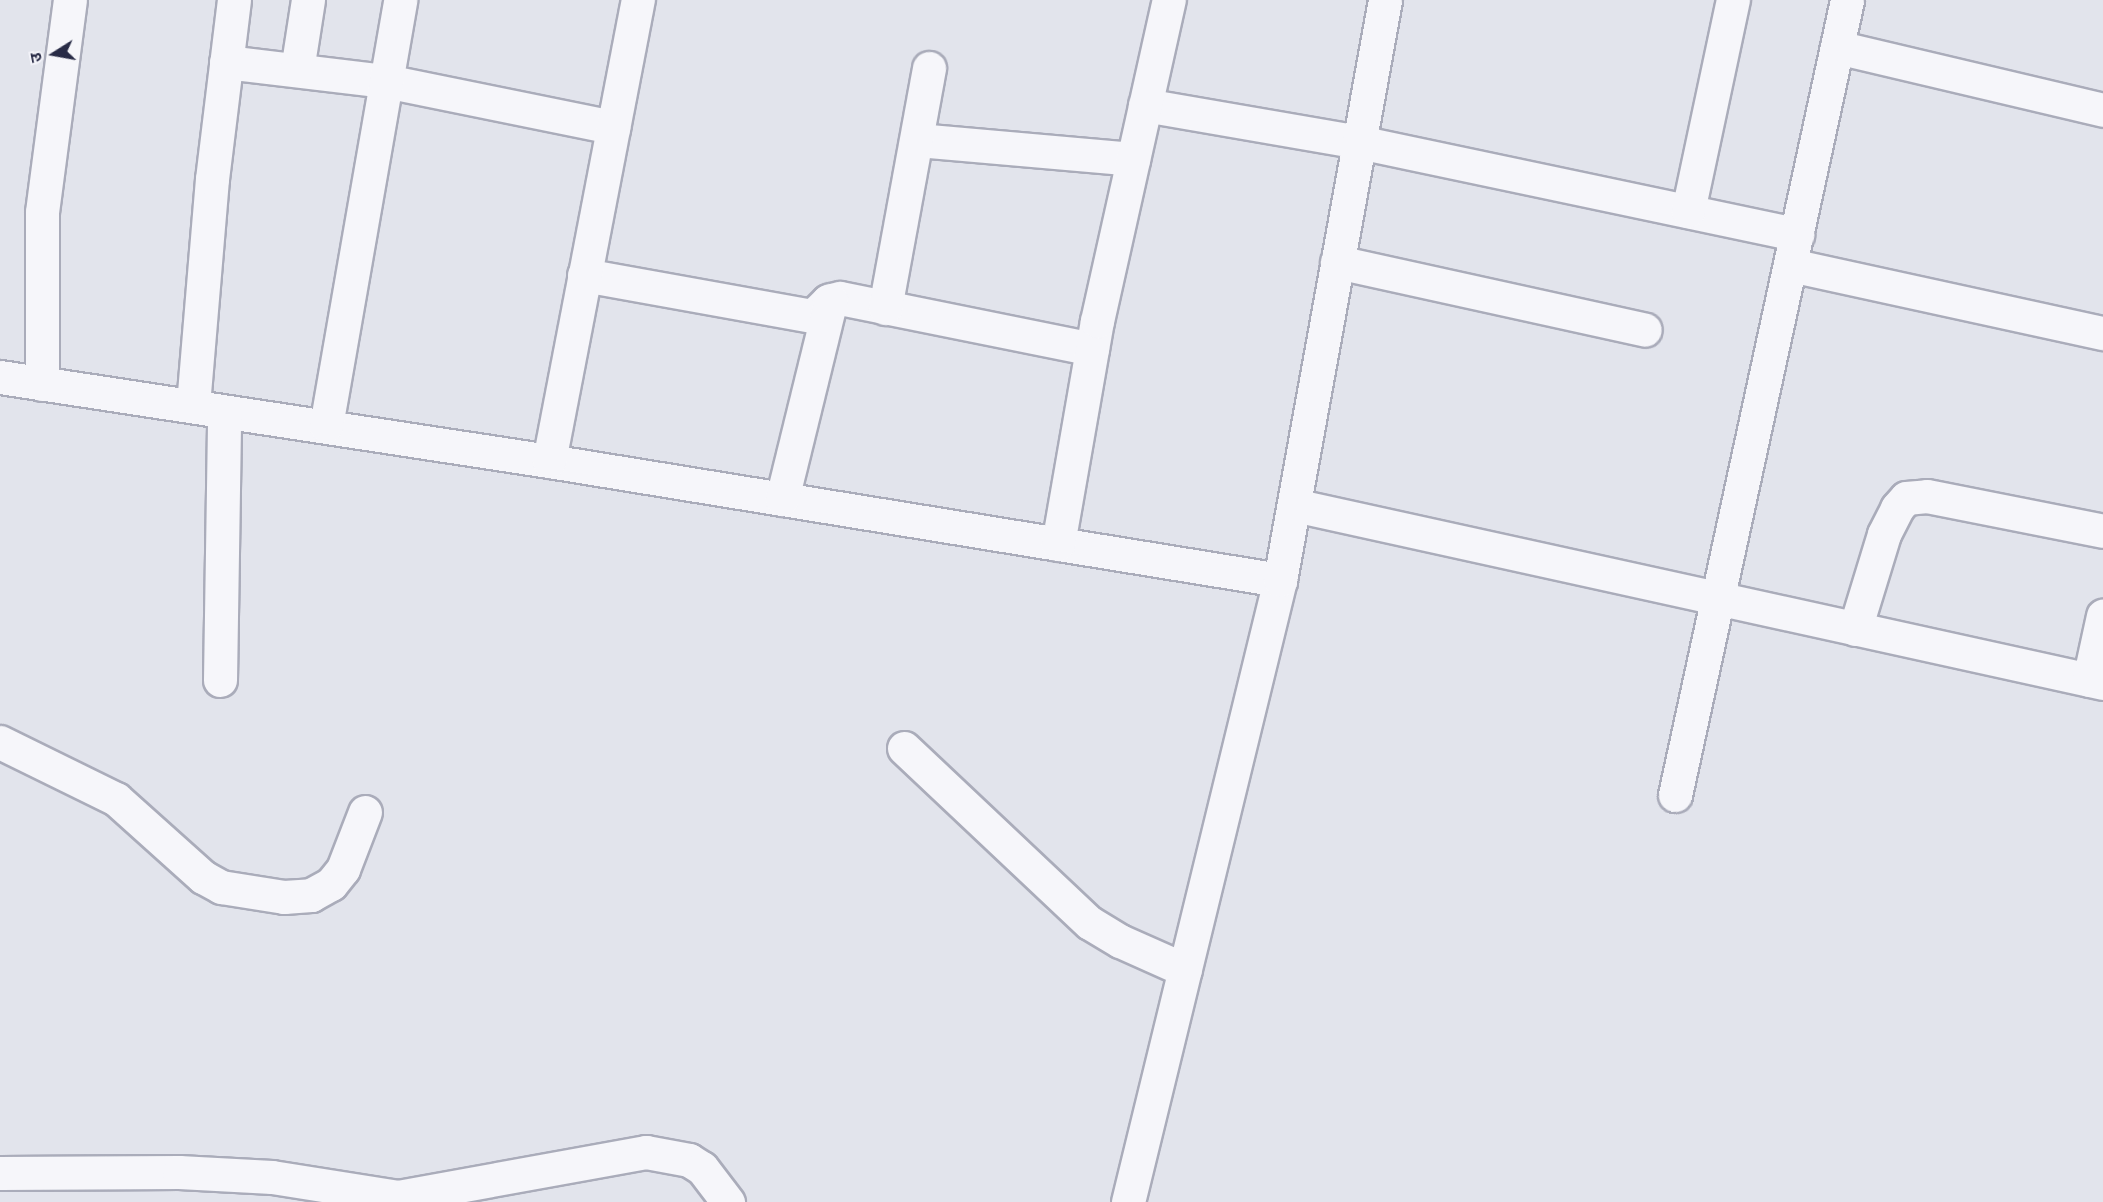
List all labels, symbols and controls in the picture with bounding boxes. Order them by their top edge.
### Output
north arrow [24,24,84,84]
text: उ [25,51,47,64]

